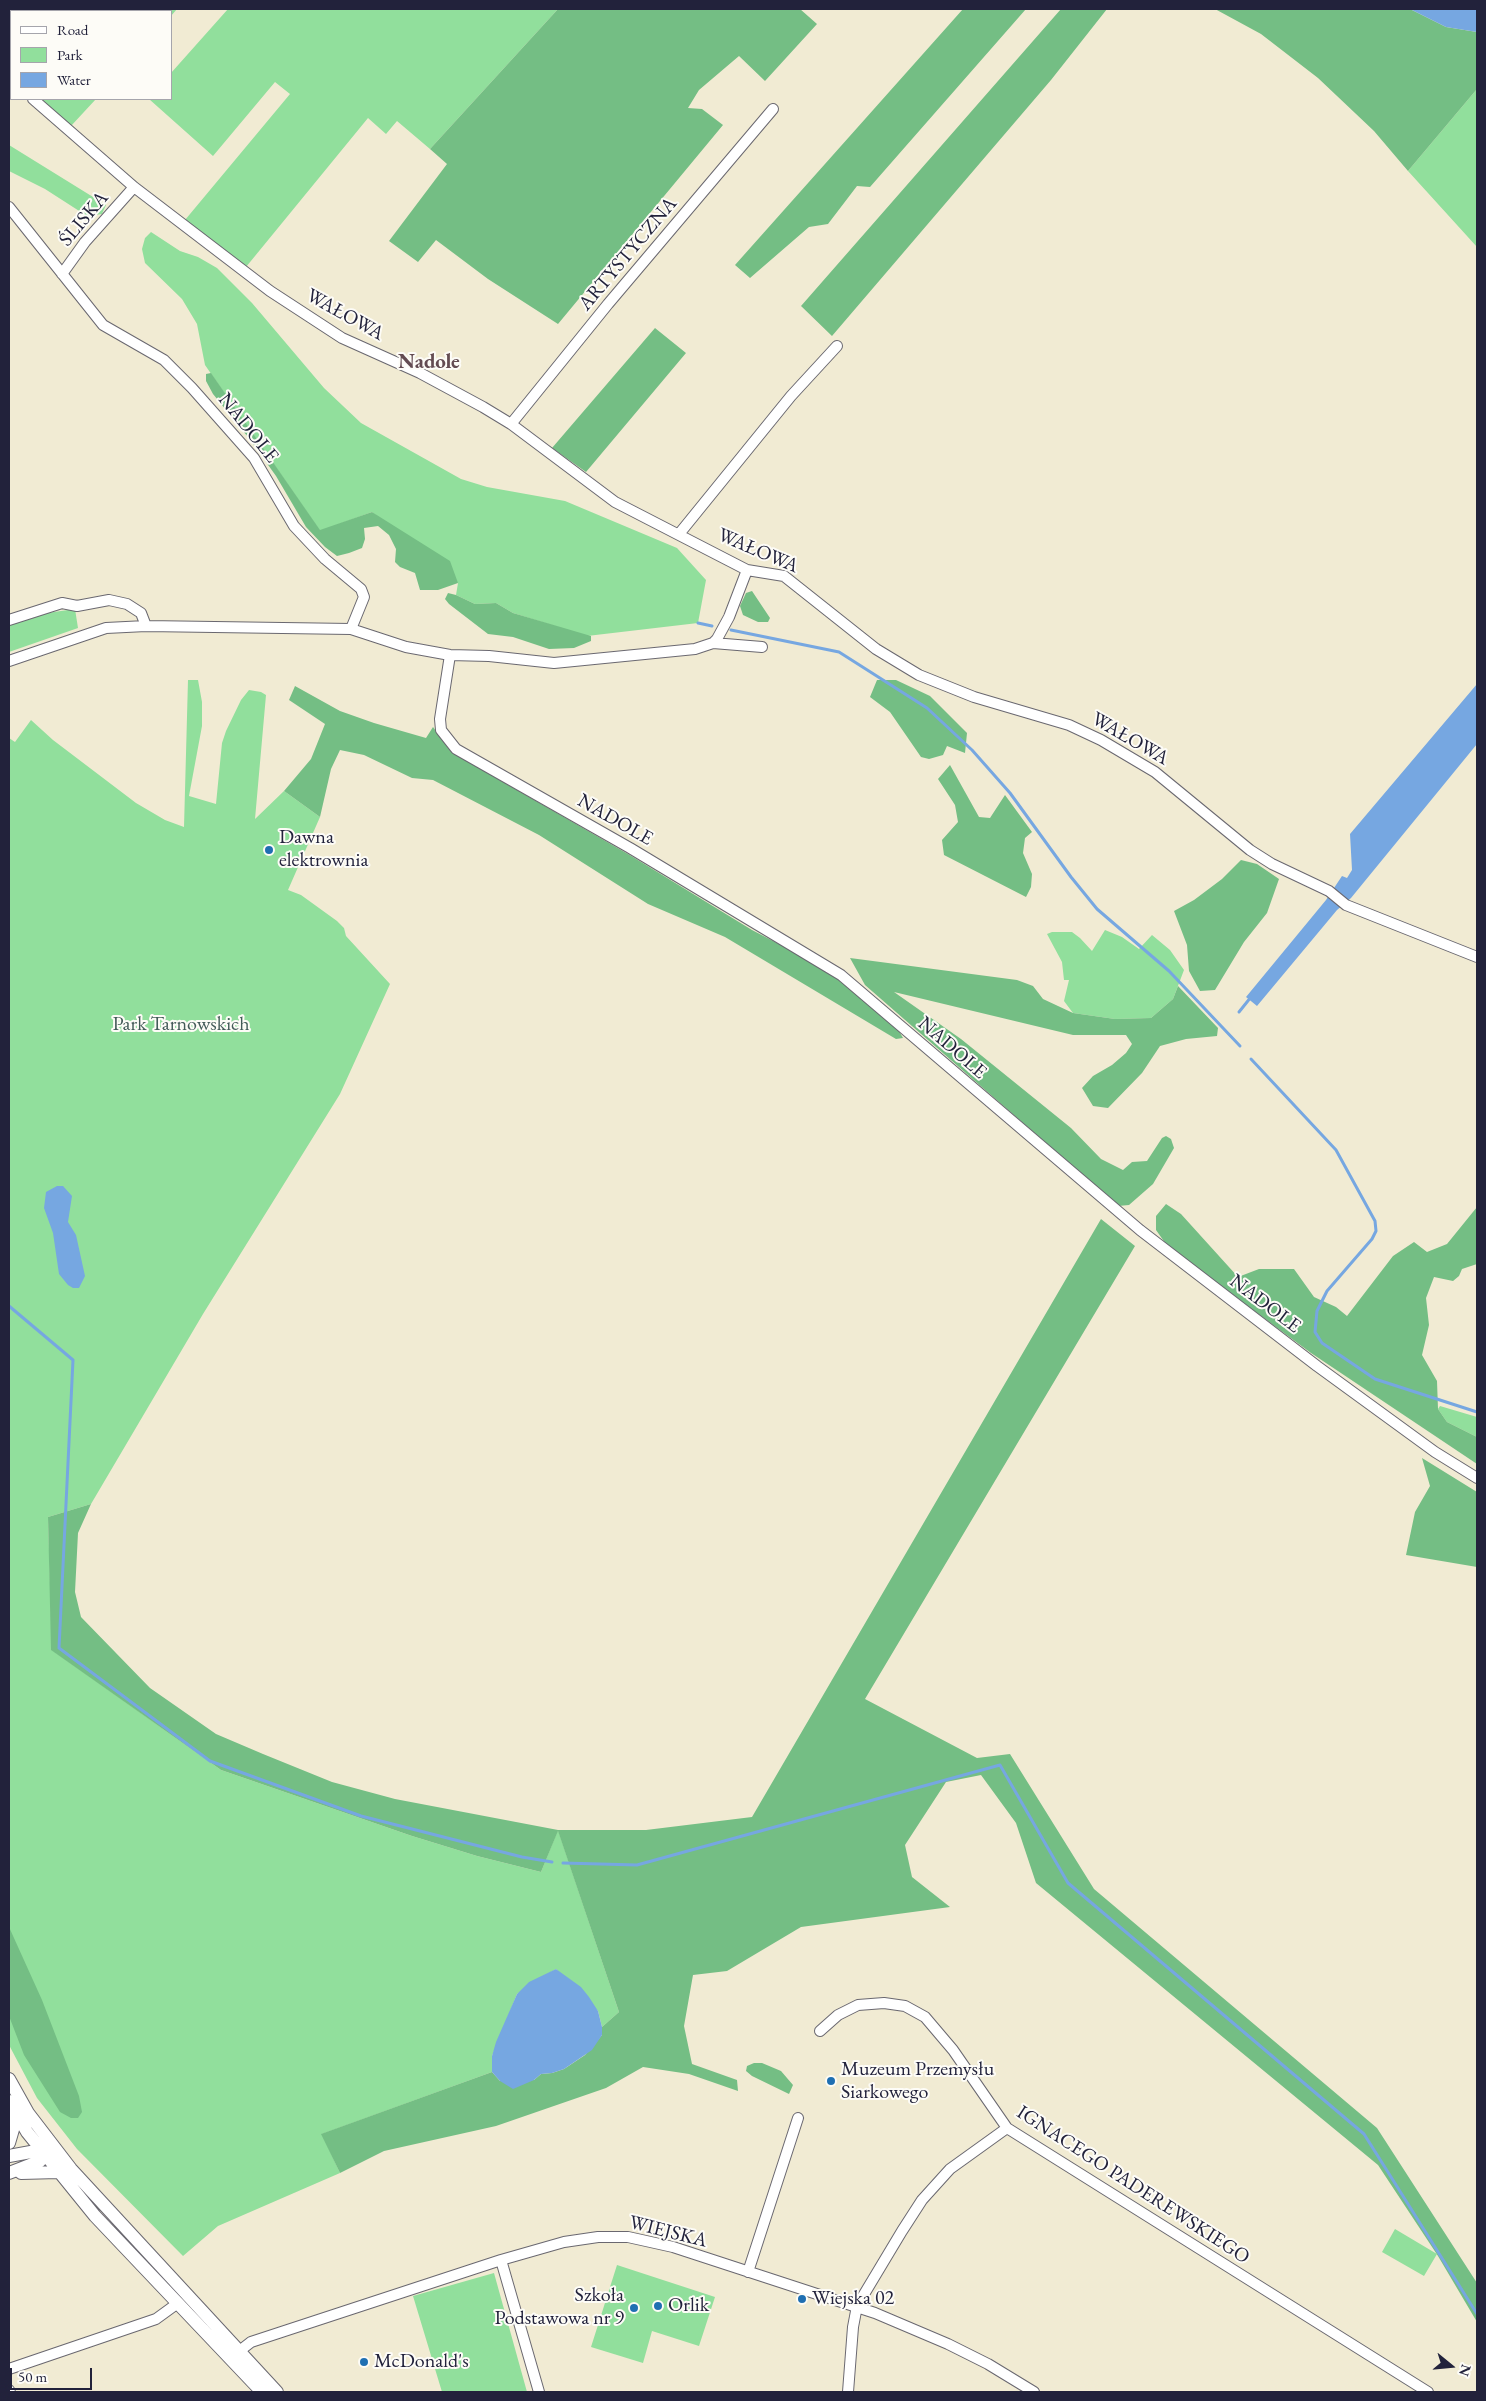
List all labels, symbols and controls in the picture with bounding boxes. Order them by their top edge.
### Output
legend [10,10,172,100]
text: Road [57,20,88,39]
text: Park [57,45,83,64]
text: Water [57,70,91,89]
street label: ŚLISKA [54,187,114,251]
street label: ARTYSTYCZNA [574,192,682,316]
street label: WAŁOWA [302,284,388,346]
district label: Nadole [398,349,460,375]
street label: NADOLE [213,388,283,468]
street label: WAŁOWA [714,523,802,579]
street label: WAŁOWA [1087,707,1173,771]
street label: NADOLE [573,789,657,851]
place label: Dawna elektrownia [279,826,368,873]
marker: Dawna elektrownia [263,844,275,856]
street label: NADOLE [913,1012,991,1084]
park label: Park Tarnowskich [112,1013,250,1037]
street label: NADOLE [1225,1269,1305,1339]
place label: Muzeum Przemysłu Siarkowego [841,2058,994,2105]
marker: Muzeum Przemysłu Siarkowego [825,2075,837,2087]
street label: IGNACEGO PADEREWSKIEGO [1012,2101,1254,2269]
street label: WIEJSKA [626,2211,710,2253]
place label: Szkoła Podstawowa nr 9 [495,2284,624,2331]
place label: Wiejska 02 [812,2287,894,2311]
marker: Wiejska 02 [796,2293,808,2305]
place label: Orlik [668,2294,709,2318]
marker: Orlik [652,2300,664,2312]
marker: Szkoła Podstawowa nr 9 [628,2302,640,2314]
north arrow [1426,2341,1476,2391]
place label: McDonald's [374,2350,469,2374]
marker: McDonald's [358,2356,370,2368]
scale bar [12,2358,95,2390]
text: N [1455,2362,1476,2378]
text: 50 m [18,2367,47,2386]

